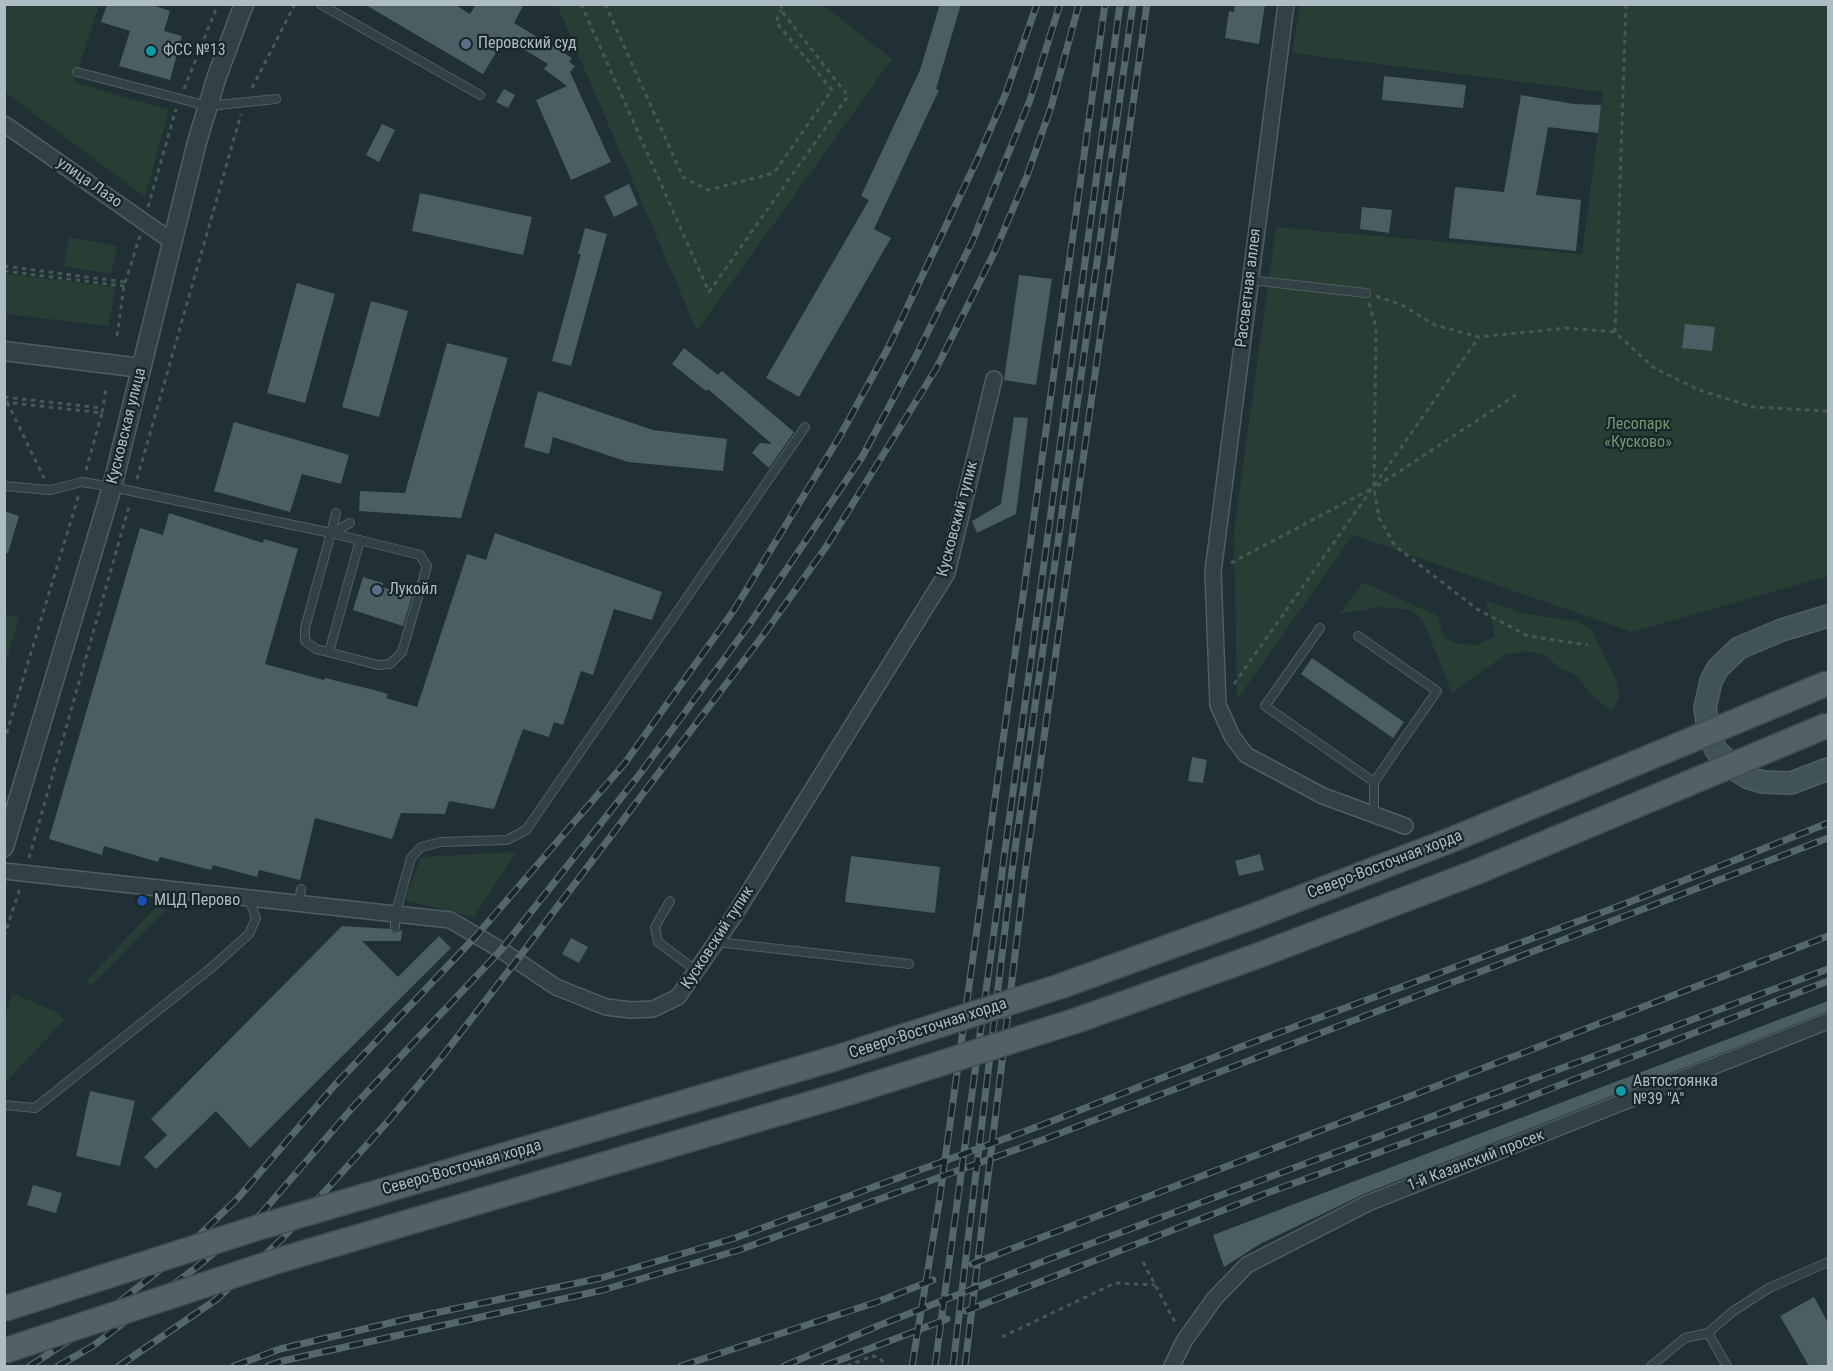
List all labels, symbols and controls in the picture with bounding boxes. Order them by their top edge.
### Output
place label: Перовский суд [478,34,577,54]
marker: Перовский суд [459,37,473,51]
place label: ФСС №13 [163,41,226,61]
marker: ФСС №13 [144,44,158,58]
street label: улица Лазо [53,154,125,212]
street label: Рассветная аллея [1232,227,1266,349]
street label: Кусковская улица [103,366,151,486]
park label: Лесопарк «Кусково» [1604,415,1672,453]
street label: Кусковский тупик [933,459,983,579]
place label: Лукойл [389,580,437,600]
marker: Лукойл [370,583,384,597]
street label: Северо-Восточная хорда [1305,827,1465,903]
street label: Кусковский тупик [678,883,758,993]
place label: МЦД Перово [154,891,240,911]
marker: МЦД Перово [135,894,149,908]
street label: Северо-Восточная хорда [847,994,1009,1064]
place label: Автостоянка №39 "А" [1633,1072,1718,1110]
marker: Автостоянка №39 "А" [1614,1084,1628,1098]
street label: 1-й Казанский просек [1405,1126,1547,1196]
street label: Северо-Восточная хорда [380,1136,544,1200]

